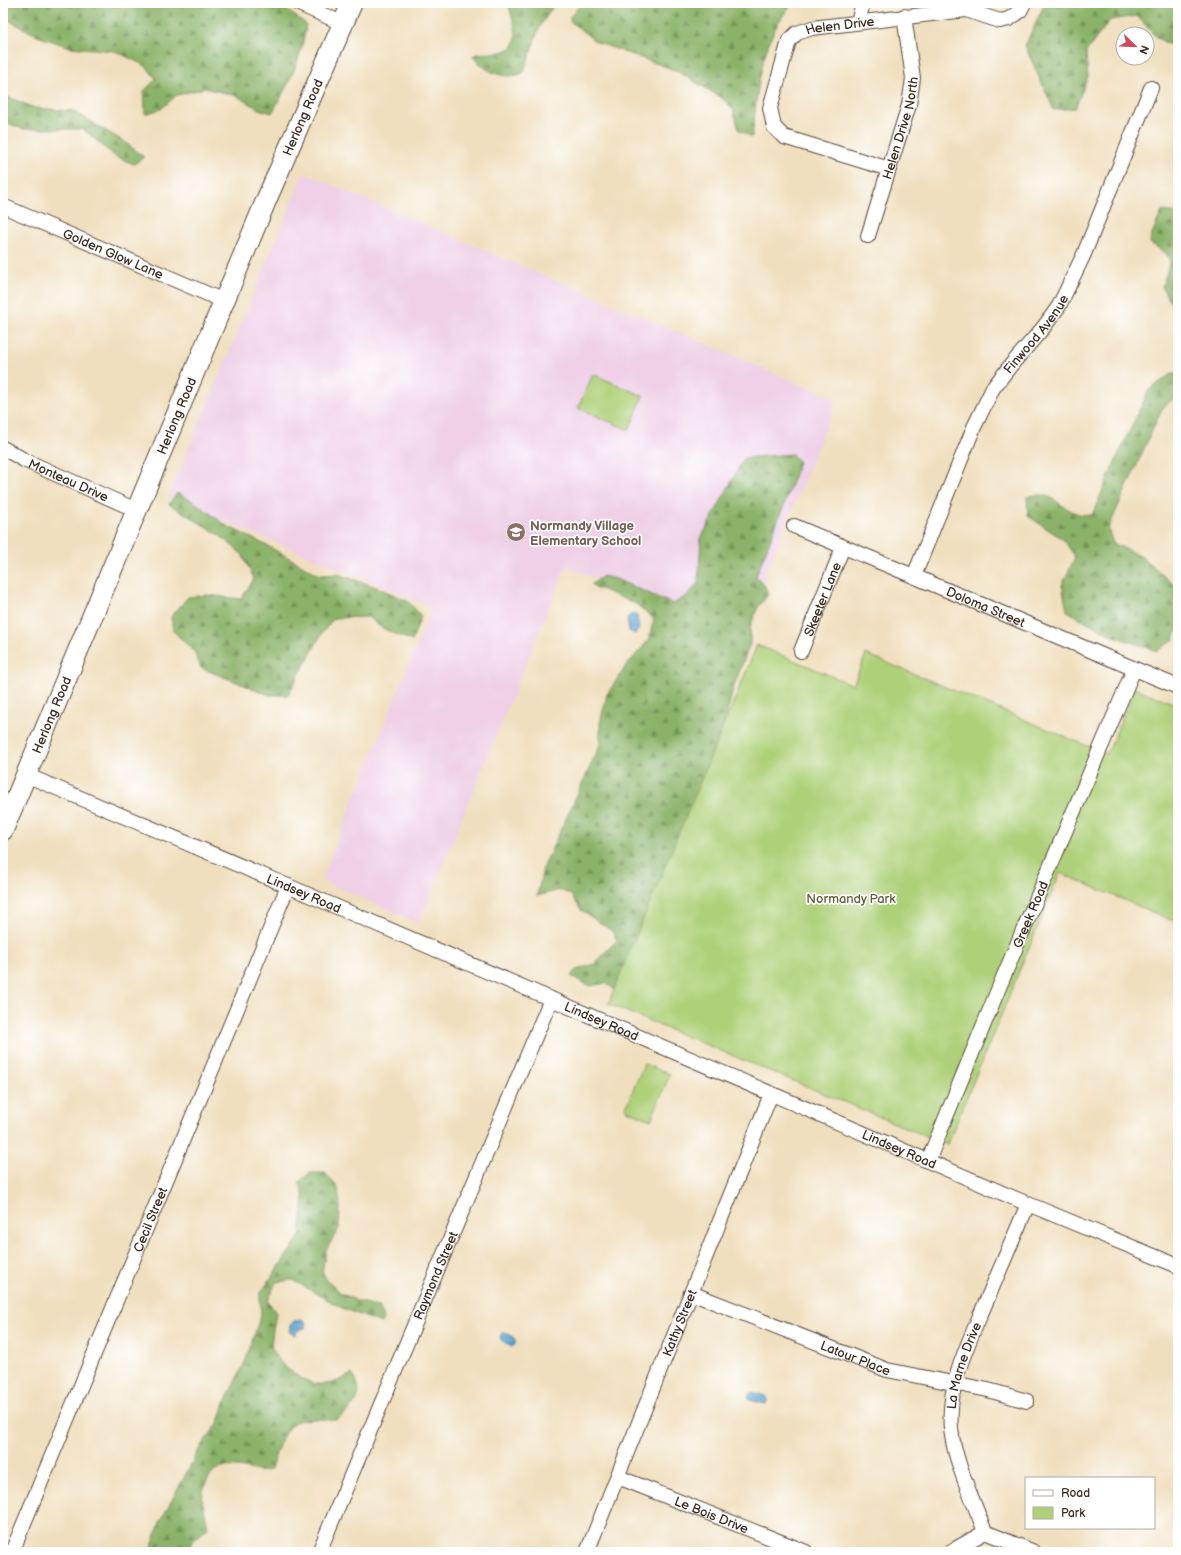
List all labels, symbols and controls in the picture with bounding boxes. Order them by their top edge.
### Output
street label: Helen Drive [803,14,875,39]
north arrow [1115,26,1155,66]
text: N [1136,43,1151,56]
street label: Helen Drive North [879,76,922,181]
street label: Herlong Road [279,77,327,158]
street label: Golden Glow Lane [60,226,166,283]
street label: Finwood Avenue [1000,292,1072,377]
street label: Herlong Road [154,375,200,457]
street label: Monteau Drive [26,456,111,506]
place label: Normandy Village Elementary School [530,518,641,549]
school or university icon: Normandy Village Elementary School [505,521,527,543]
street label: Skeeter Lane [801,560,845,639]
street label: Doloma Street [944,584,1027,631]
street label: Herlong Road [29,674,75,756]
street label: Lindsey Road [264,871,343,917]
street label: Greek Road [1010,879,1052,950]
park label: Normandy Park [806,891,896,907]
street label: Lindsey Road [562,999,641,1045]
street label: Lindsey Road [859,1127,939,1173]
street label: Cecil Street [130,1185,171,1255]
street label: Raymond Street [410,1229,462,1322]
street label: Kathy Street [659,1287,701,1359]
street label: La Marne Drive [944,1320,985,1410]
street label: Latour Place [818,1338,893,1380]
legend [1025,1477,1155,1529]
text: Road [1061,1486,1090,1501]
street label: Le Bois Drive [672,1493,751,1537]
text: Park [1061,1506,1085,1521]

